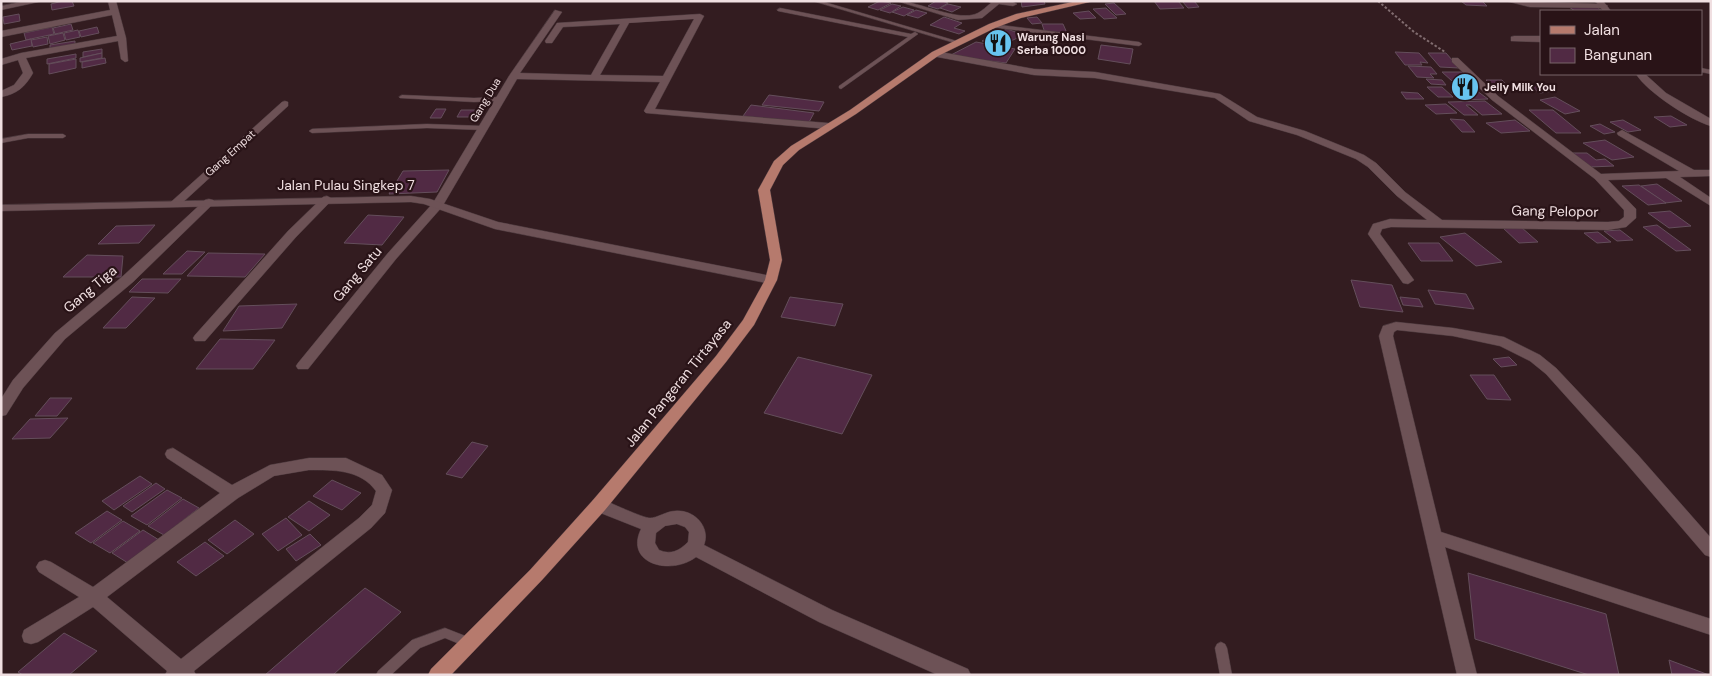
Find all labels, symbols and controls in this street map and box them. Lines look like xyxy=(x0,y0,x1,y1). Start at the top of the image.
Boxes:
legend xyxy=(1540,10,1702,75)
text: Jalan xyxy=(1584,20,1620,40)
restaurant icon: Warung Nasi Serba 10000 xyxy=(983,28,1013,58)
place label: Warung Nasi Serba 10000 xyxy=(1017,30,1086,57)
text: Bangunan xyxy=(1584,45,1652,65)
restaurant icon: Jelly Milk You xyxy=(1450,72,1480,102)
street label: Gang Dua xyxy=(466,75,504,125)
place label: Jelly Milk You xyxy=(1484,80,1556,94)
street label: Gang Empat xyxy=(202,127,258,179)
street label: Jalan Pulau Singkep 7 xyxy=(277,176,415,194)
street label: Gang Pelopor xyxy=(1511,201,1599,221)
street label: Gang Satu xyxy=(329,243,385,305)
street label: Gang Tiga xyxy=(60,261,120,317)
street label: Jalan Pangeran Tirtayasa xyxy=(621,315,735,451)

